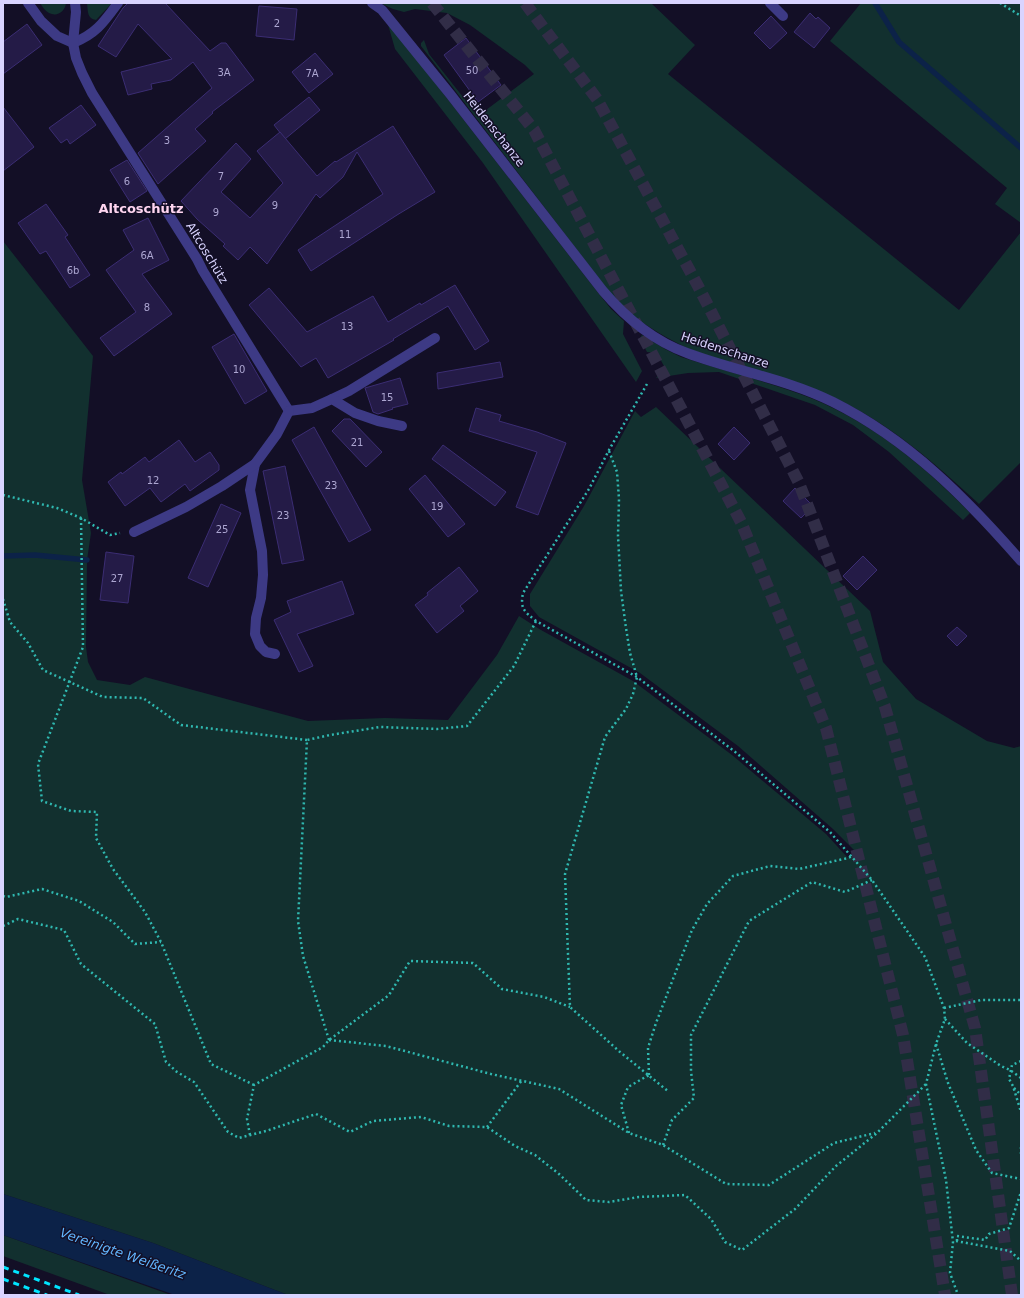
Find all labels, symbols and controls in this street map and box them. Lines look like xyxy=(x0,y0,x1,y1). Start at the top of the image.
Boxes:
house number: 2 xyxy=(274,18,280,29)
house number: 50 xyxy=(466,65,478,76)
house number: 3A xyxy=(217,67,231,78)
house number: 7A xyxy=(305,68,319,79)
street label: Heidenschanze xyxy=(460,89,528,169)
house number: 3 xyxy=(164,135,170,146)
house number: 7 xyxy=(218,171,224,182)
house number: 6 xyxy=(124,176,130,187)
house number: 9 xyxy=(272,200,278,211)
district label: Altcoschütz xyxy=(98,201,184,216)
house number: 9 xyxy=(213,207,219,218)
street label: Altcoschütz xyxy=(183,220,231,286)
house number: 11 xyxy=(339,229,351,240)
house number: 6A xyxy=(140,250,154,261)
house number: 6b xyxy=(67,265,79,276)
house number: 8 xyxy=(144,302,150,313)
house number: 13 xyxy=(341,321,353,332)
street label: Heidenschanze xyxy=(679,329,771,371)
house number: 10 xyxy=(233,364,245,375)
house number: 15 xyxy=(381,392,393,403)
house number: 21 xyxy=(351,437,363,448)
house number: 12 xyxy=(147,475,159,486)
house number: 23 xyxy=(325,480,337,491)
house number: 19 xyxy=(431,501,443,512)
house number: 23 xyxy=(277,510,289,521)
house number: 25 xyxy=(216,524,228,535)
house number: 27 xyxy=(111,573,123,584)
water label: Vereinigte Weißeritz xyxy=(58,1225,189,1282)

